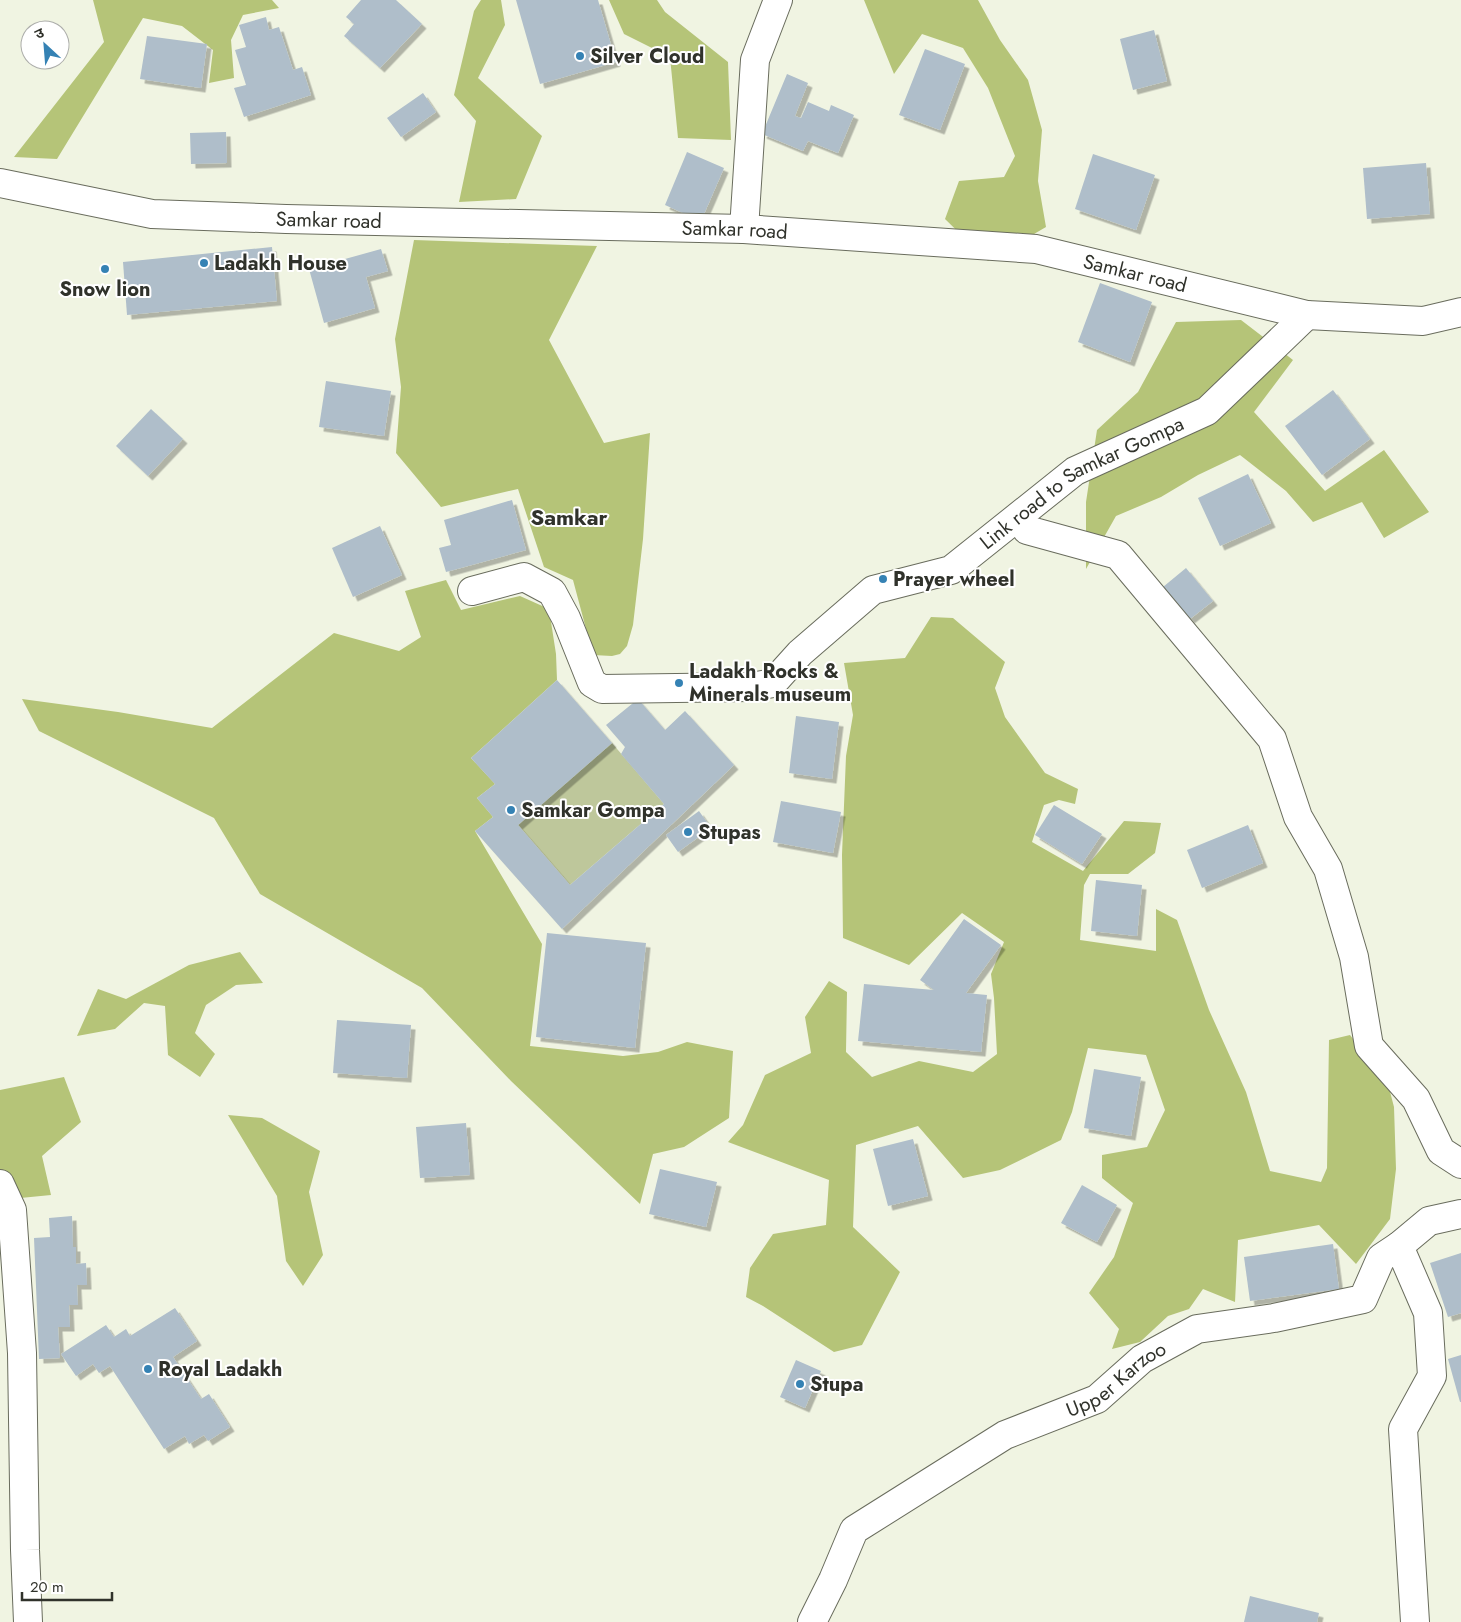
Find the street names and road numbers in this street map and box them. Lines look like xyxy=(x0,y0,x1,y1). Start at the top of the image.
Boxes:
street label: Samkar road xyxy=(275,205,382,236)
street label: Samkar road xyxy=(681,214,789,247)
street label: Samkar road xyxy=(1080,247,1190,300)
street label: Link road to Samkar Gompa xyxy=(974,409,1189,557)
street label: Upper Karzoo xyxy=(1062,1335,1171,1425)

